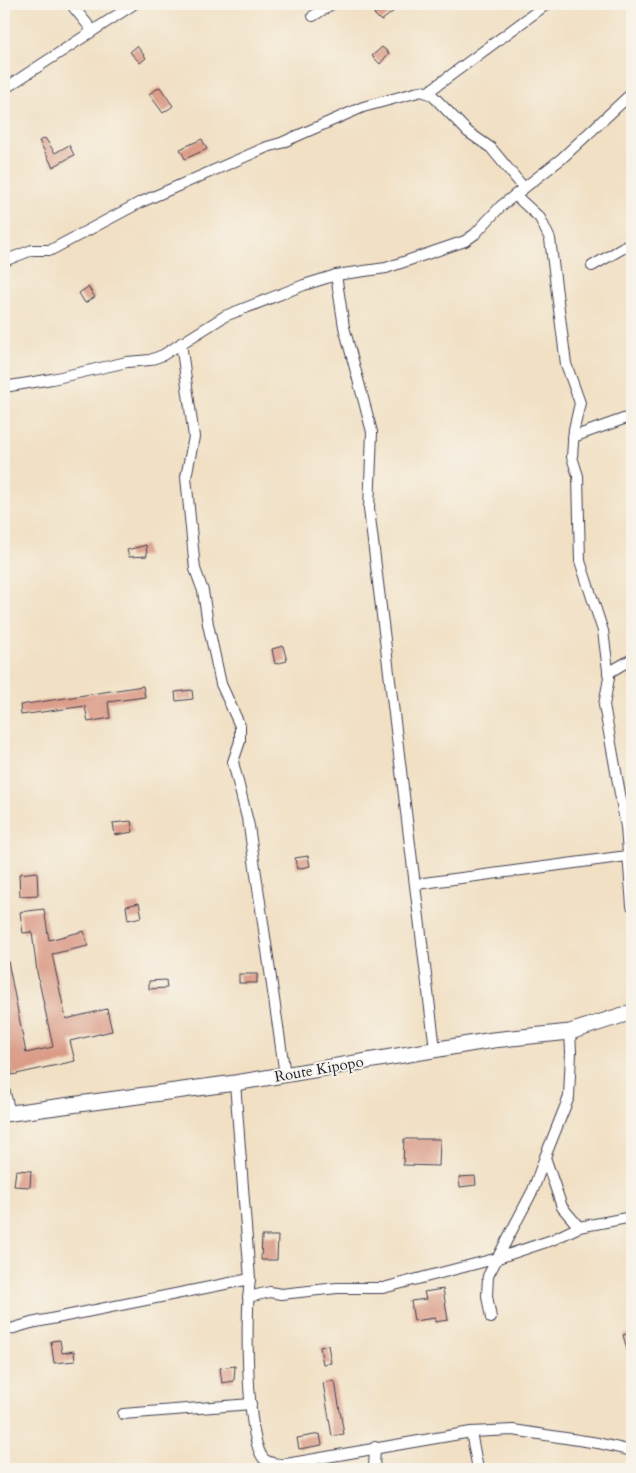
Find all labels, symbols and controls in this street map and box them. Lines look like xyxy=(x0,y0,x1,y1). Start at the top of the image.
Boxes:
street label: Route Kipopo xyxy=(273,1051,365,1087)

